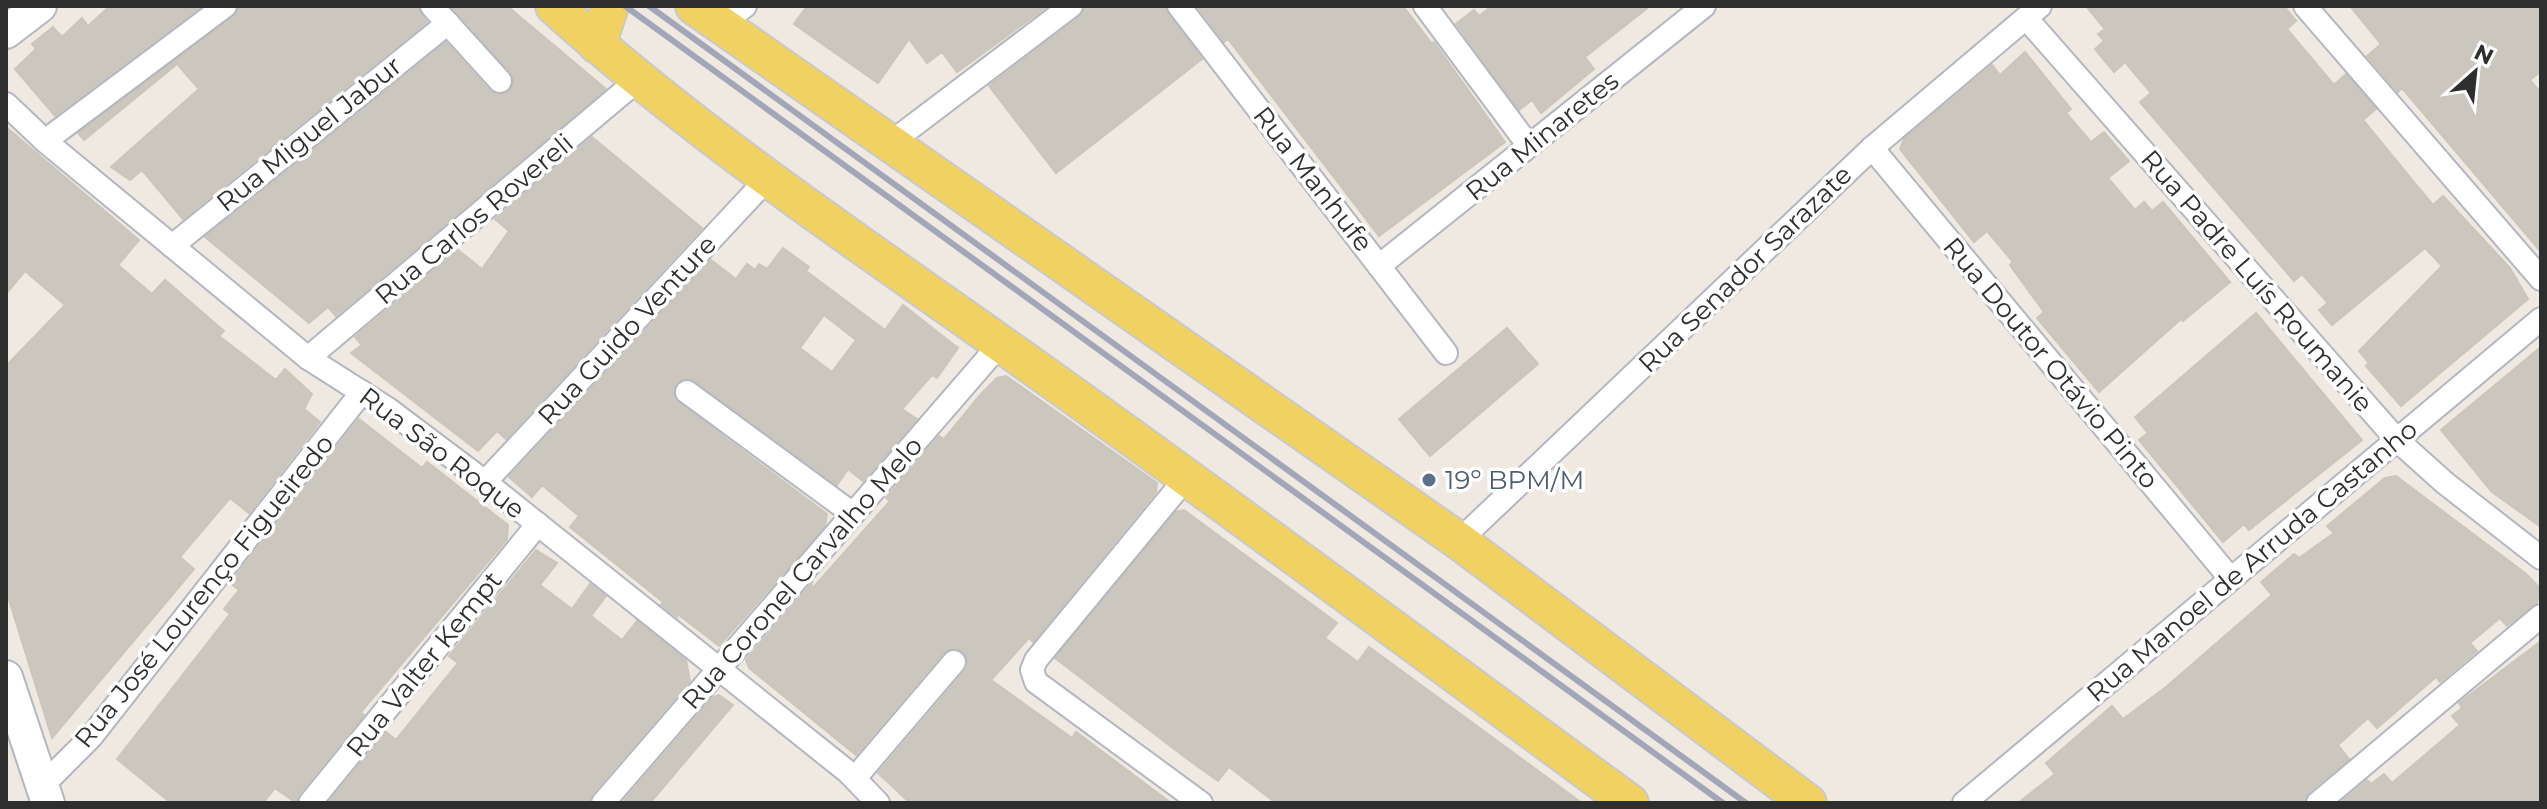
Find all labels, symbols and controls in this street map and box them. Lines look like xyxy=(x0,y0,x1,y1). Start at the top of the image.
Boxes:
north arrow xyxy=(2435,32,2515,112)
text: N xyxy=(2470,39,2498,71)
street label: Rua Miguel Jabur xyxy=(210,50,408,218)
street label: Rua Minaretes xyxy=(1459,65,1625,207)
street label: Rua Manhufe xyxy=(1246,100,1380,258)
street label: Rua Carlos Rovereli xyxy=(368,127,580,311)
street label: Rua Padre Luís Roumanie xyxy=(2134,143,2380,419)
street label: Rua Senador Sarazate xyxy=(1632,159,1858,379)
street label: Rua Guido Venture xyxy=(531,229,723,431)
street label: Rua Doutor Otávio Pinto xyxy=(1936,231,2166,495)
street label: Rua São Roque xyxy=(353,380,531,526)
street label: Rua Manoel de Arruda Castanho xyxy=(2080,413,2424,709)
street label: Rua José Lourenço Figueiredo xyxy=(68,428,340,754)
street label: Rua Coronel Carvalho Melo xyxy=(675,430,929,716)
place label: 19º BPM/M xyxy=(1445,464,1584,496)
marker: 19º BPM/M xyxy=(1420,471,1438,489)
street label: Rua Valter Kempt xyxy=(339,565,509,763)

